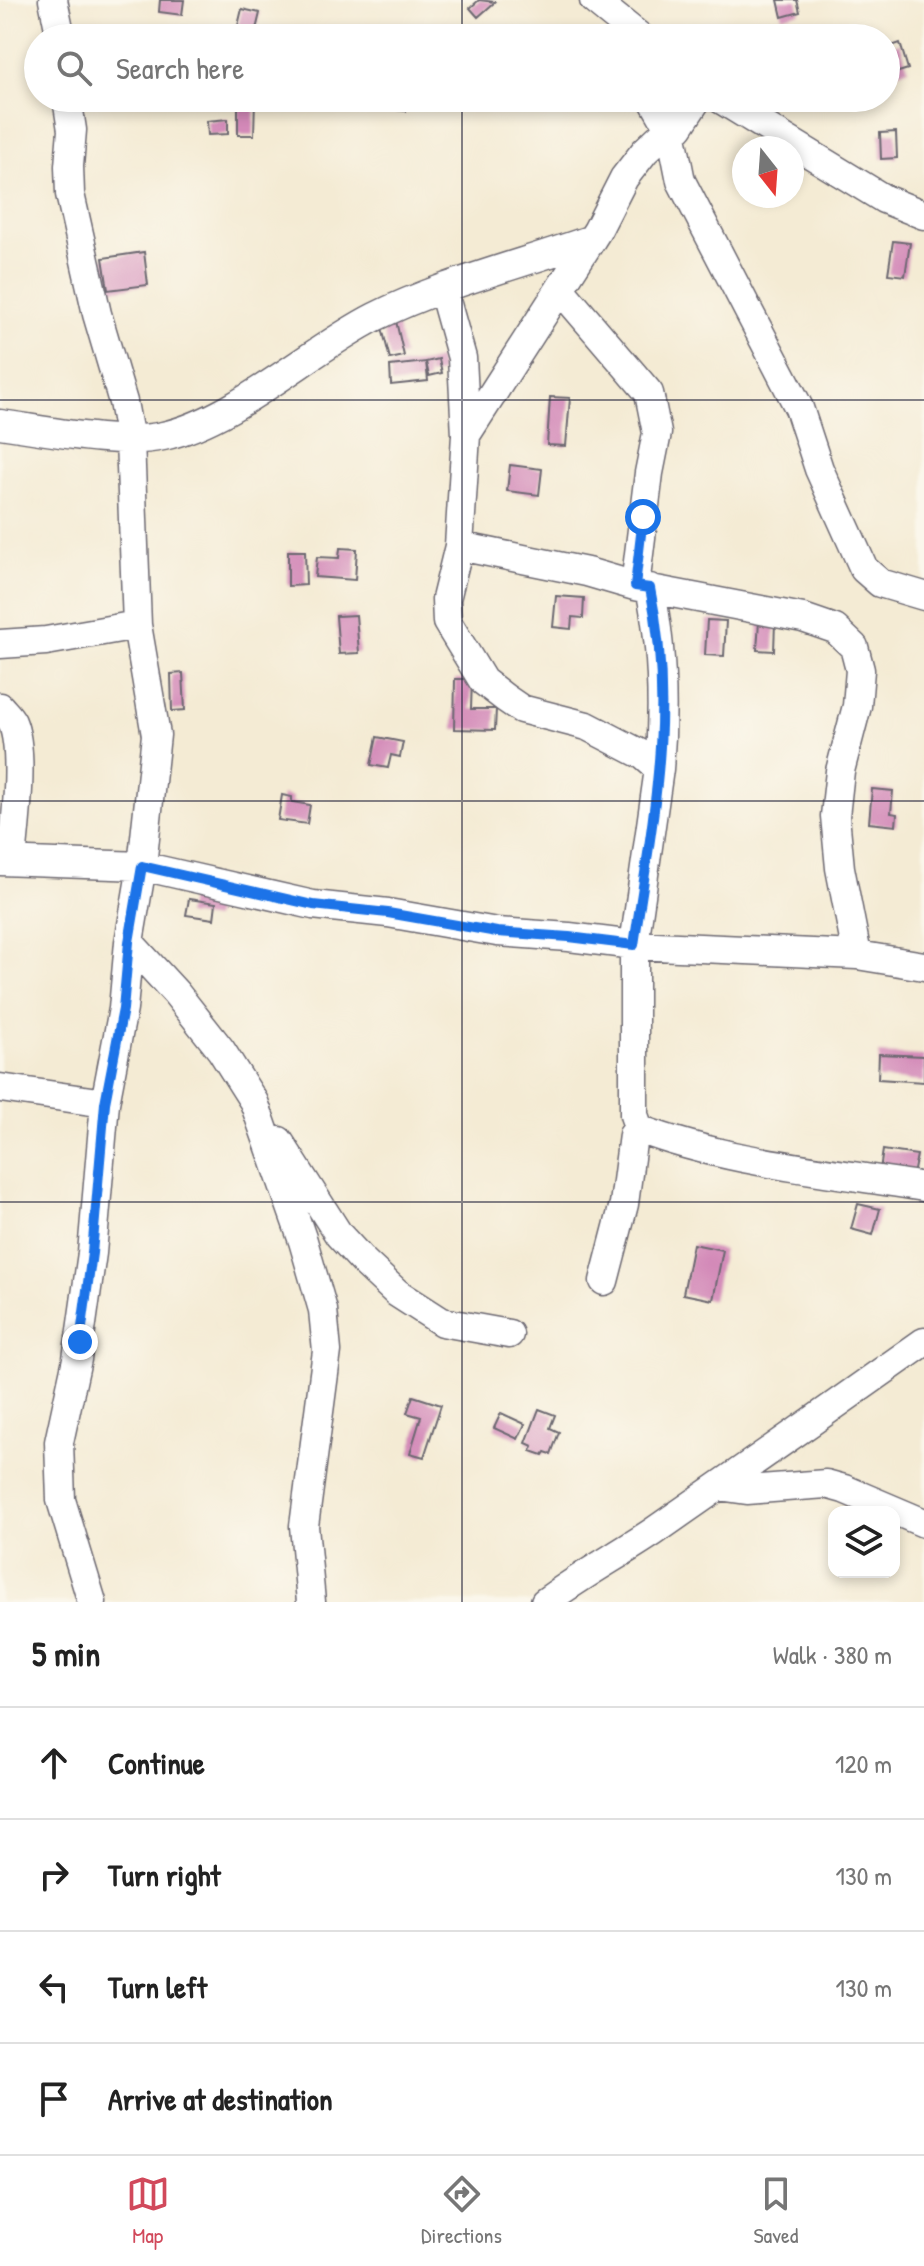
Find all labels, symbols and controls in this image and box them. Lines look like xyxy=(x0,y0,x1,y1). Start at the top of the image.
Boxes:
search box xyxy=(24,24,900,112)
icon: search xyxy=(52,46,96,90)
text: Search here xyxy=(116,48,244,88)
north arrow xyxy=(732,136,804,208)
route start xyxy=(625,499,661,535)
route end xyxy=(62,1324,98,1360)
map controls xyxy=(828,1506,900,1578)
button: layers xyxy=(828,1506,900,1578)
text: 5 min xyxy=(32,1631,100,1677)
text: Walk · 380 m xyxy=(773,1637,892,1672)
icon: ahead xyxy=(32,1741,76,1785)
text: Continue xyxy=(108,1743,205,1783)
text: 120 m xyxy=(835,1746,892,1781)
icon: right xyxy=(32,1853,76,1897)
text: Turn right xyxy=(108,1855,221,1895)
text: 130 m xyxy=(836,1858,892,1893)
icon: left xyxy=(32,1965,76,2009)
text: Turn left xyxy=(108,1967,207,2007)
text: 130 m xyxy=(836,1970,892,2005)
icon: arrive xyxy=(32,2077,76,2121)
text: Arrive at destination xyxy=(108,2079,333,2119)
tab: Map xyxy=(126,2172,170,2250)
tab: Directions xyxy=(421,2172,502,2250)
tab: Saved xyxy=(753,2172,798,2250)

